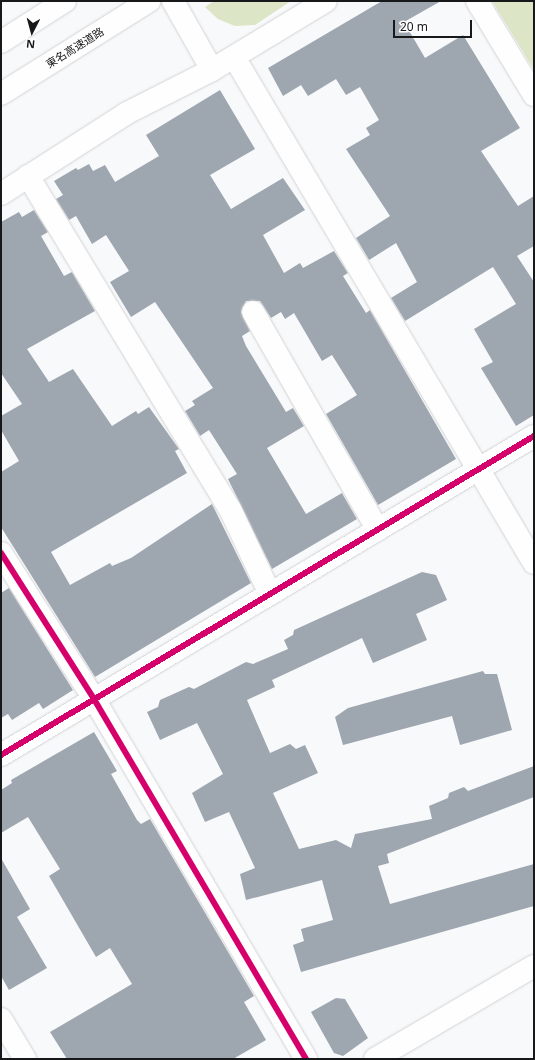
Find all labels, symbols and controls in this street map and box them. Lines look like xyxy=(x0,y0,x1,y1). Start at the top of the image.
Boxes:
north arrow xyxy=(12,12,52,52)
scale bar xyxy=(395,12,474,38)
text: 20 m xyxy=(400,18,428,35)
street label: 東名高速道路 xyxy=(44,25,106,71)
text: N xyxy=(25,37,36,52)

